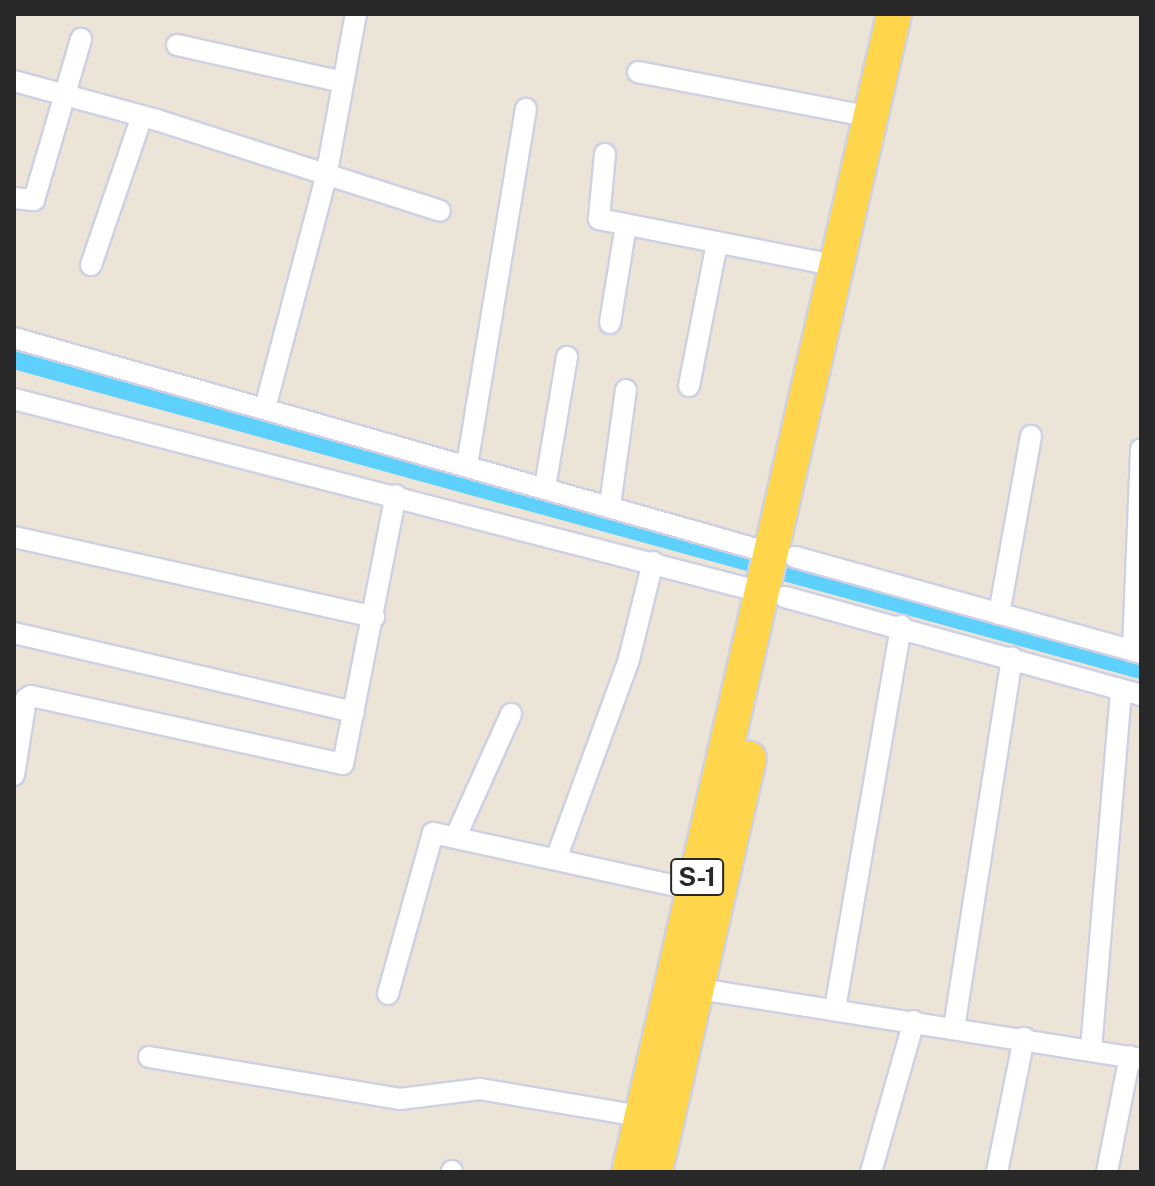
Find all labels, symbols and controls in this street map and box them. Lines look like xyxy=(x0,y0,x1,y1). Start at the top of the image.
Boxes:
road number: S-1 xyxy=(669,855,725,899)

